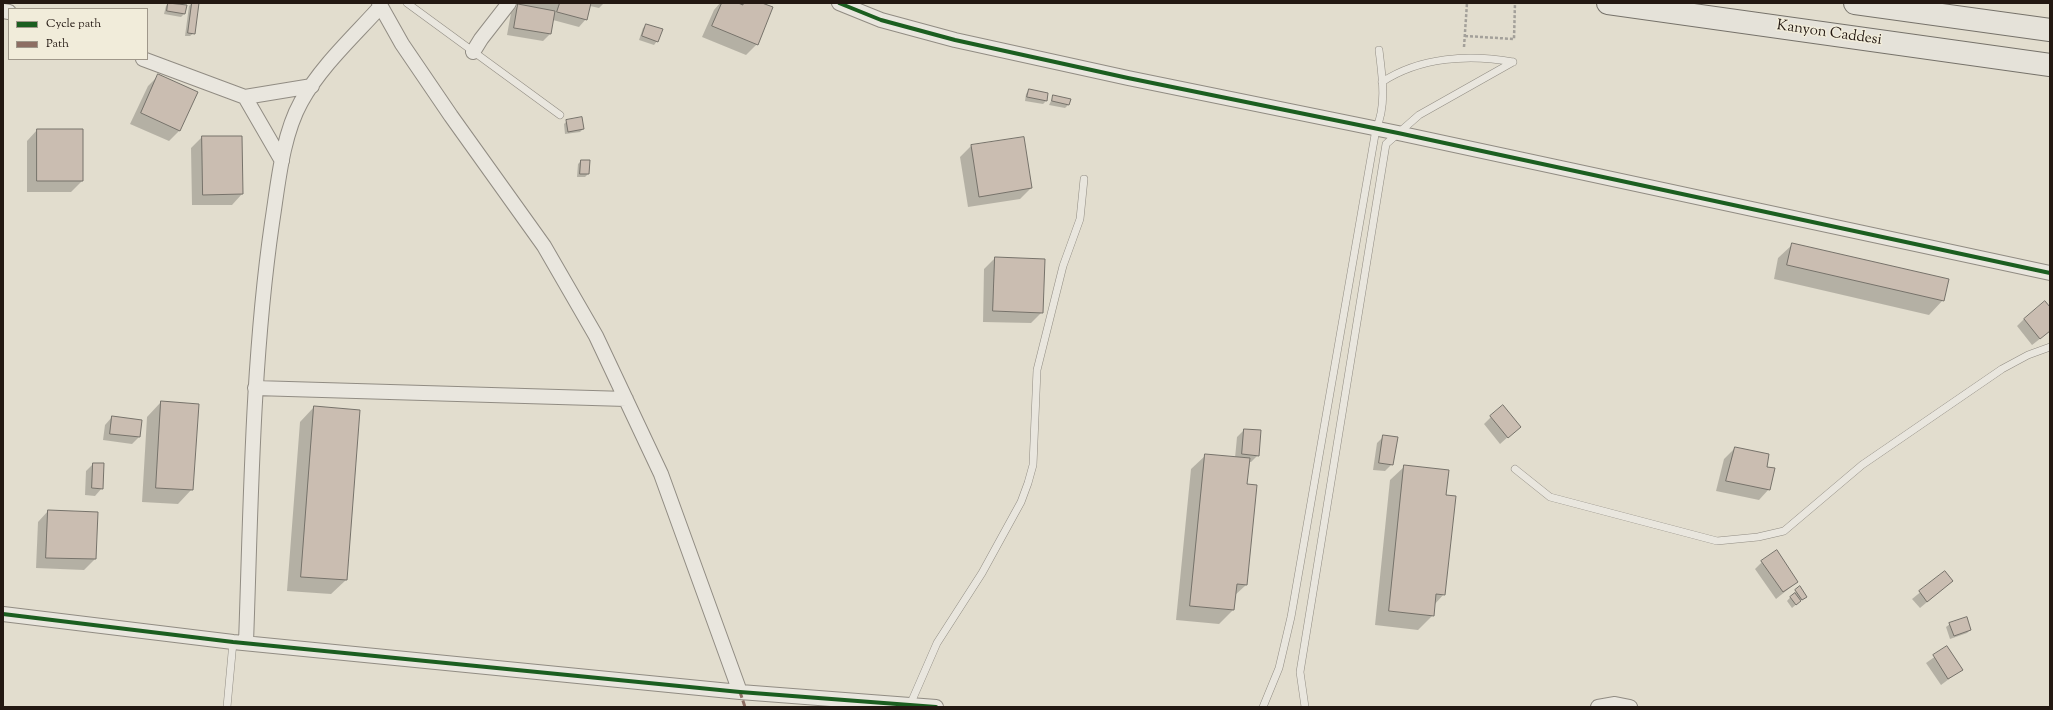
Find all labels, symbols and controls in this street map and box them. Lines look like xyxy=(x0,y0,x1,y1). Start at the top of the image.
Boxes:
legend xyxy=(8,8,148,60)
text: Cycle path xyxy=(46,15,101,33)
street label: Kanyon Caddesi xyxy=(1775,18,1883,50)
text: Path xyxy=(46,35,69,53)

